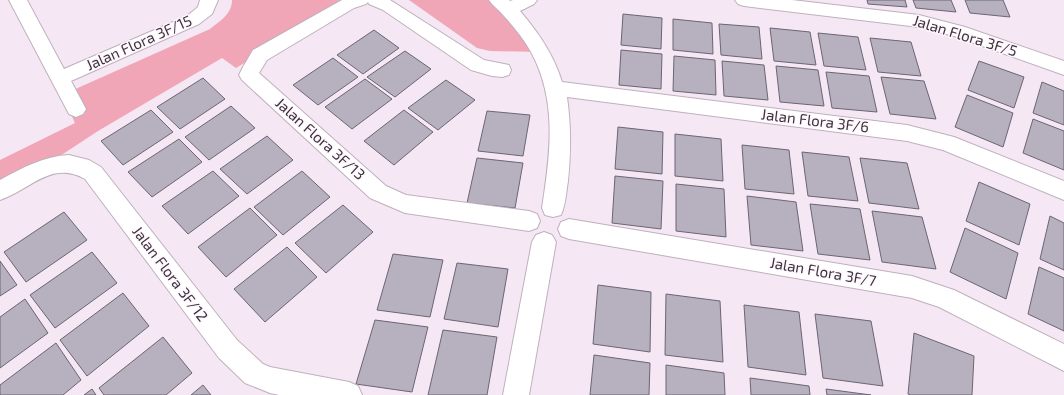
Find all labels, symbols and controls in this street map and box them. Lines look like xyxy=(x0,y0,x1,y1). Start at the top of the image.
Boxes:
street label: Jalan Flora 3F/15 xyxy=(83,11,194,73)
street label: Jalan Flora 3F/5 xyxy=(911,11,1020,59)
street label: Jalan Flora 3F/13 xyxy=(272,93,369,183)
street label: Jalan Flora 3F/6 xyxy=(760,104,870,136)
street label: Jalan Flora 3F/12 xyxy=(129,222,212,324)
street label: Jalan Flora 3F/7 xyxy=(769,253,878,289)

